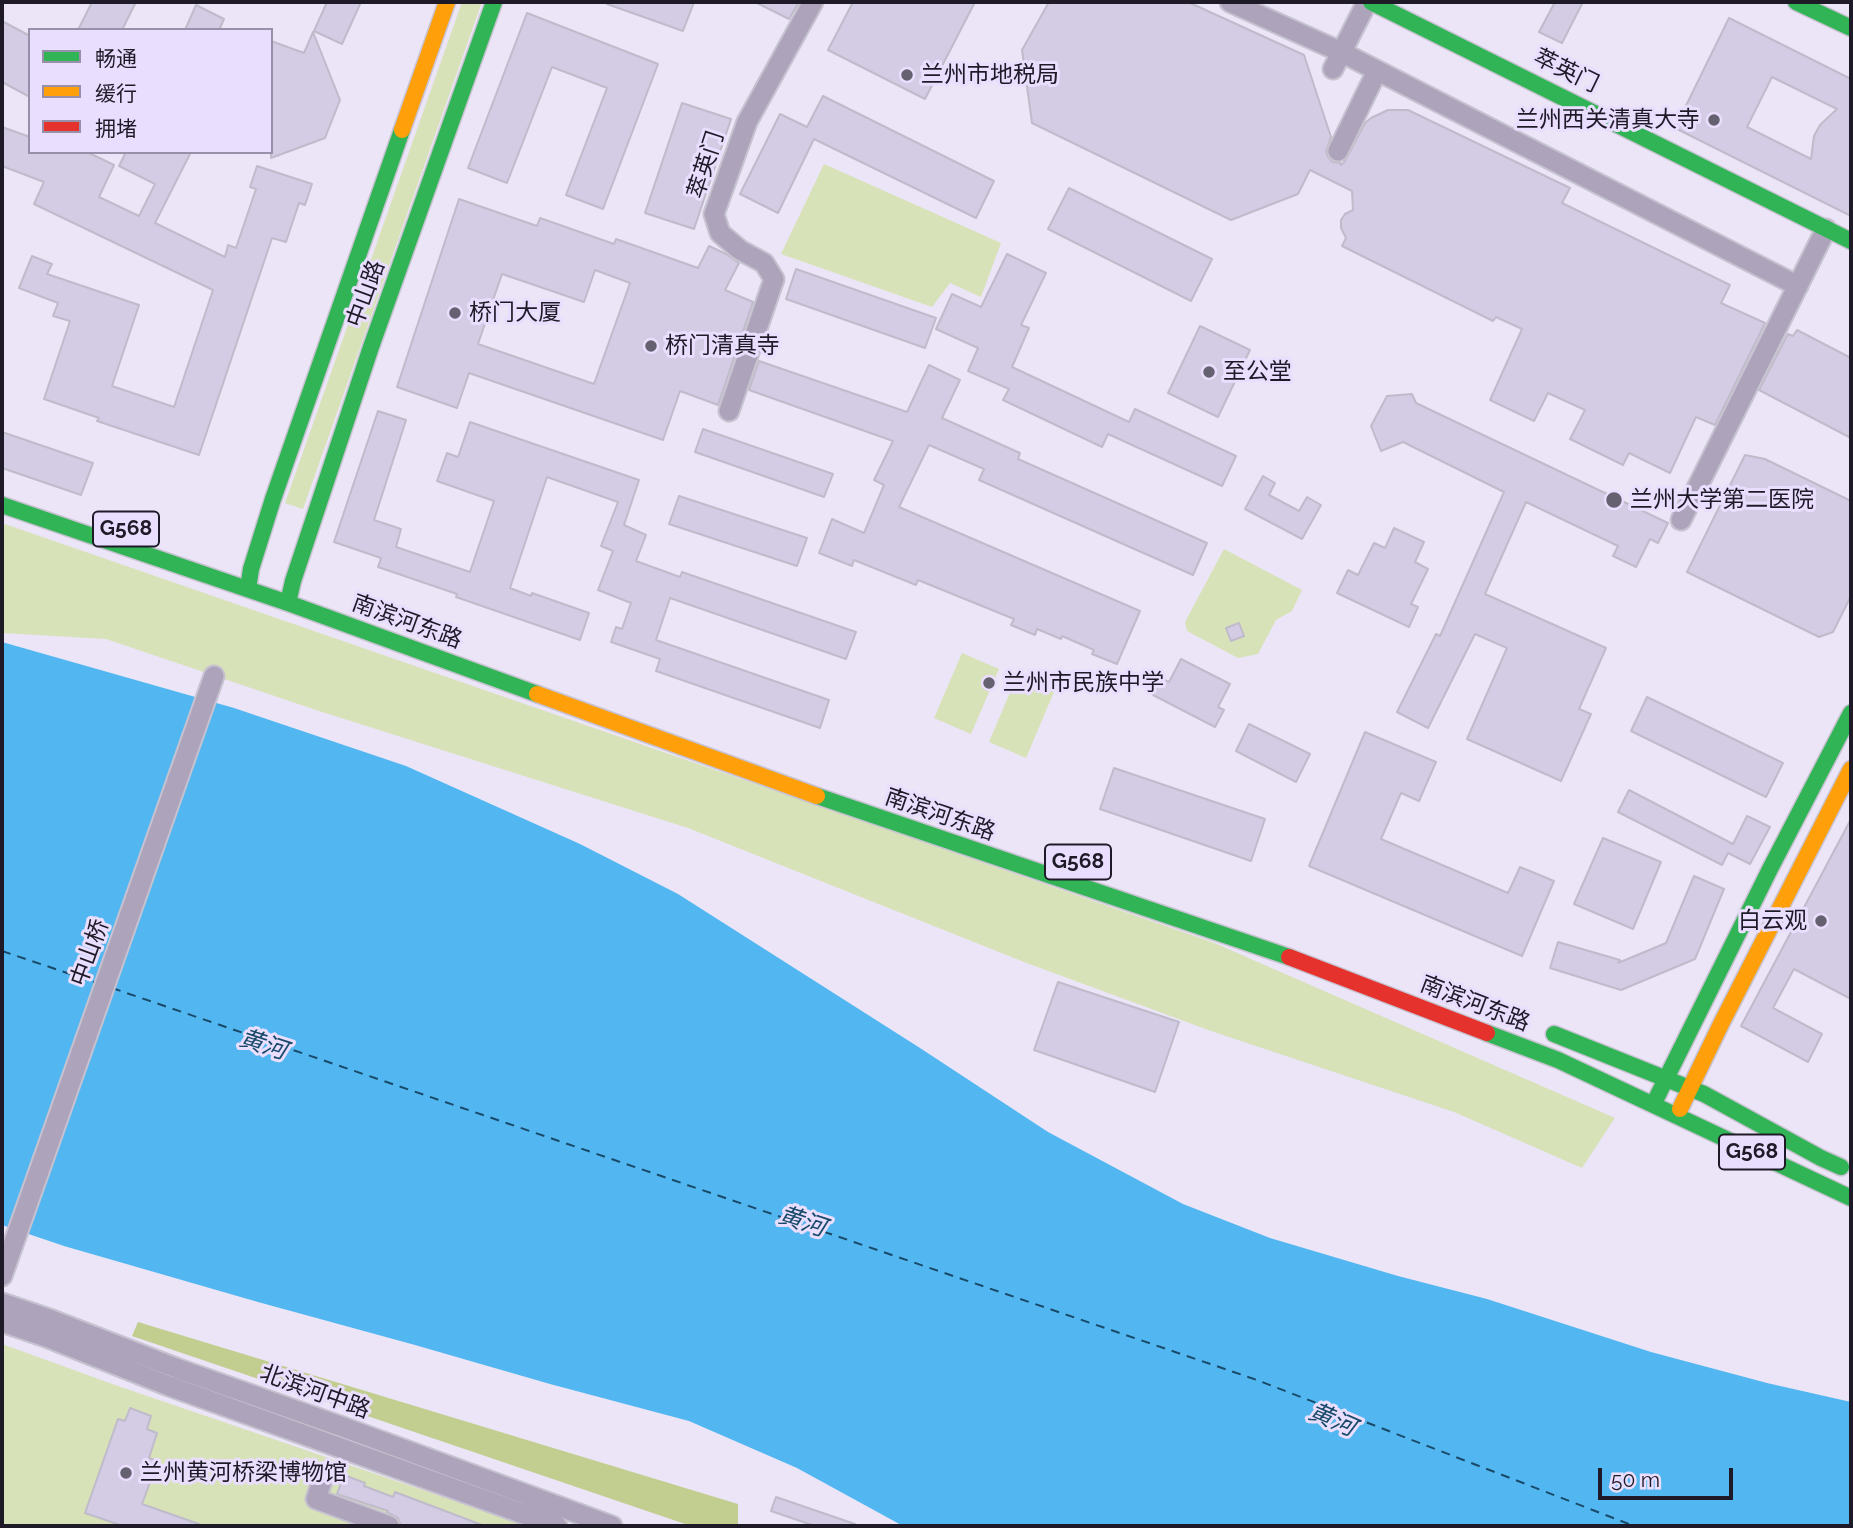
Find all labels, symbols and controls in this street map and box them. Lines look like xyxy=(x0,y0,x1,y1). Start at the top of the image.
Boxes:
legend xyxy=(28,28,273,154)
street label: 萃英门 xyxy=(1529,43,1603,99)
text: 畅通 xyxy=(95,46,137,71)
place label: 兰州市地税局 xyxy=(921,61,1059,89)
marker: 兰州市地税局 xyxy=(899,67,915,83)
text: 缓行 xyxy=(95,81,137,106)
place label: 兰州西关清真大寺 xyxy=(1516,106,1700,134)
marker: 兰州西关清真大寺 xyxy=(1706,112,1722,128)
text: 拥堵 xyxy=(95,116,137,141)
street label: 萃英门 xyxy=(682,128,730,202)
street label: 中山路 xyxy=(341,257,391,331)
place label: 桥门大厦 xyxy=(469,299,561,327)
marker: 桥门大厦 xyxy=(447,305,463,321)
place label: 桥门清真寺 xyxy=(665,332,780,360)
marker: 桥门清真寺 xyxy=(643,338,659,354)
place label: 至公堂 xyxy=(1223,358,1292,386)
marker: 至公堂 xyxy=(1201,364,1217,380)
place label: 兰州大学第二医院 xyxy=(1630,486,1814,514)
marker: 兰州大学第二医院 xyxy=(1604,490,1624,510)
road number: G568 xyxy=(93,512,159,546)
street label: 南滨河东路 xyxy=(348,589,466,655)
place label: 兰州市民族中学 xyxy=(1003,669,1164,697)
marker: 兰州市民族中学 xyxy=(981,675,997,691)
street label: 南滨河东路 xyxy=(881,783,999,847)
road number: G568 xyxy=(1045,844,1111,880)
place label: 白云观 xyxy=(1738,907,1807,935)
marker: 白云观 xyxy=(1813,913,1829,929)
street label: 中山桥 xyxy=(65,916,115,990)
street label: 南滨河东路 xyxy=(1416,971,1534,1037)
water label: 黄河 xyxy=(236,1024,290,1066)
road number: G568 xyxy=(1719,1134,1785,1170)
water label: 黄河 xyxy=(775,1201,829,1243)
street label: 北滨河中路 xyxy=(256,1359,374,1425)
water label: 黄河 xyxy=(1304,1397,1360,1443)
scale bar xyxy=(1601,1454,1736,1498)
place label: 兰州黄河桥梁博物馆 xyxy=(140,1459,347,1487)
marker: 兰州黄河桥梁博物馆 xyxy=(118,1465,134,1481)
text: 50 m xyxy=(1611,1467,1660,1492)

